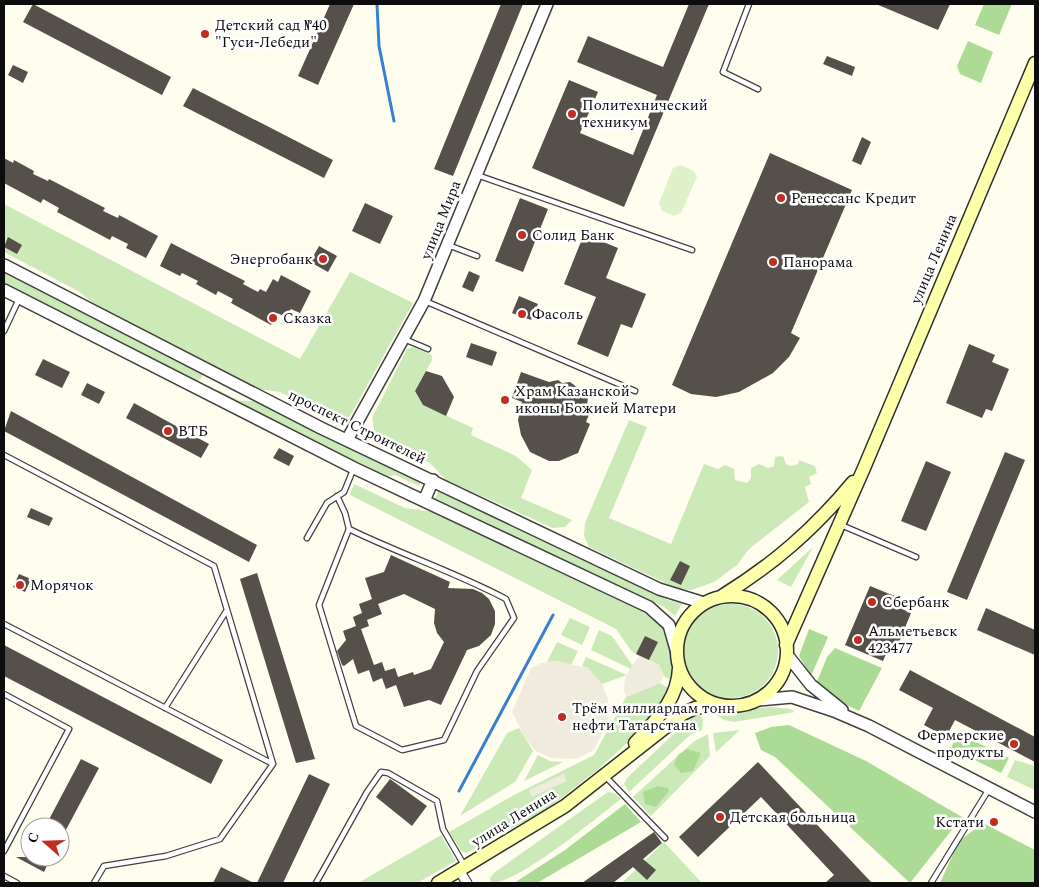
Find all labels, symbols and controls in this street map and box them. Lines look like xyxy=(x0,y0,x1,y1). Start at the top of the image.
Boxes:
place label: Детский сад №40 "Гуси-Лебеди" xyxy=(215,14,327,54)
marker: Детский сад №40 "Гуси-Лебеди" xyxy=(199,28,211,40)
place label: Политехнический техникум xyxy=(582,94,708,134)
marker: Политехнический техникум xyxy=(566,108,578,120)
street label: улица Мира xyxy=(414,176,468,264)
place label: Ренессанс Кредит xyxy=(791,187,916,210)
marker: Ренессанс Кредит xyxy=(775,192,787,204)
street label: улица Ленина xyxy=(904,210,964,309)
place label: Солид Банк xyxy=(532,224,615,247)
marker: Солид Банк xyxy=(516,229,528,241)
place label: Энергобанк xyxy=(230,248,313,271)
place label: Панорама xyxy=(783,251,854,274)
marker: Энергобанк xyxy=(317,253,329,265)
marker: Панорама xyxy=(767,256,779,268)
place label: Фасоль xyxy=(532,303,583,326)
place label: Сказка xyxy=(283,307,332,330)
marker: Фасоль xyxy=(516,308,528,320)
marker: Сказка xyxy=(267,312,279,324)
place label: Храм Казанской иконы Божией Матери xyxy=(515,380,677,420)
street label: проспект Строителей xyxy=(284,384,430,470)
marker: Храм Казанской иконы Божией Матери xyxy=(499,394,511,406)
place label: ВТБ xyxy=(178,420,208,443)
marker: ВТБ xyxy=(162,425,174,437)
place label: Морячок xyxy=(30,574,94,597)
marker: Морячок xyxy=(14,579,26,591)
place label: Сбербанк xyxy=(882,591,950,614)
marker: Сбербанк xyxy=(866,596,878,608)
place label: Альметьевск 423477 xyxy=(868,620,958,660)
marker: Альметьевск 423477 xyxy=(852,634,864,646)
place label: Трём миллиардам тонн нефти Татарстана xyxy=(572,697,735,737)
marker: Трём миллиардам тонн нефти Татарстана xyxy=(556,711,568,723)
place label: Фермерские продукты xyxy=(917,724,1004,764)
marker: Фермерские продукты xyxy=(1008,738,1020,750)
street label: улица Ленина xyxy=(466,782,562,854)
place label: Детская больница xyxy=(730,806,856,829)
marker: Детская больница xyxy=(714,811,726,823)
place label: Кстати xyxy=(935,811,984,834)
marker: Кстати xyxy=(988,816,1000,828)
north arrow xyxy=(20,817,70,867)
text: С xyxy=(22,829,45,846)

